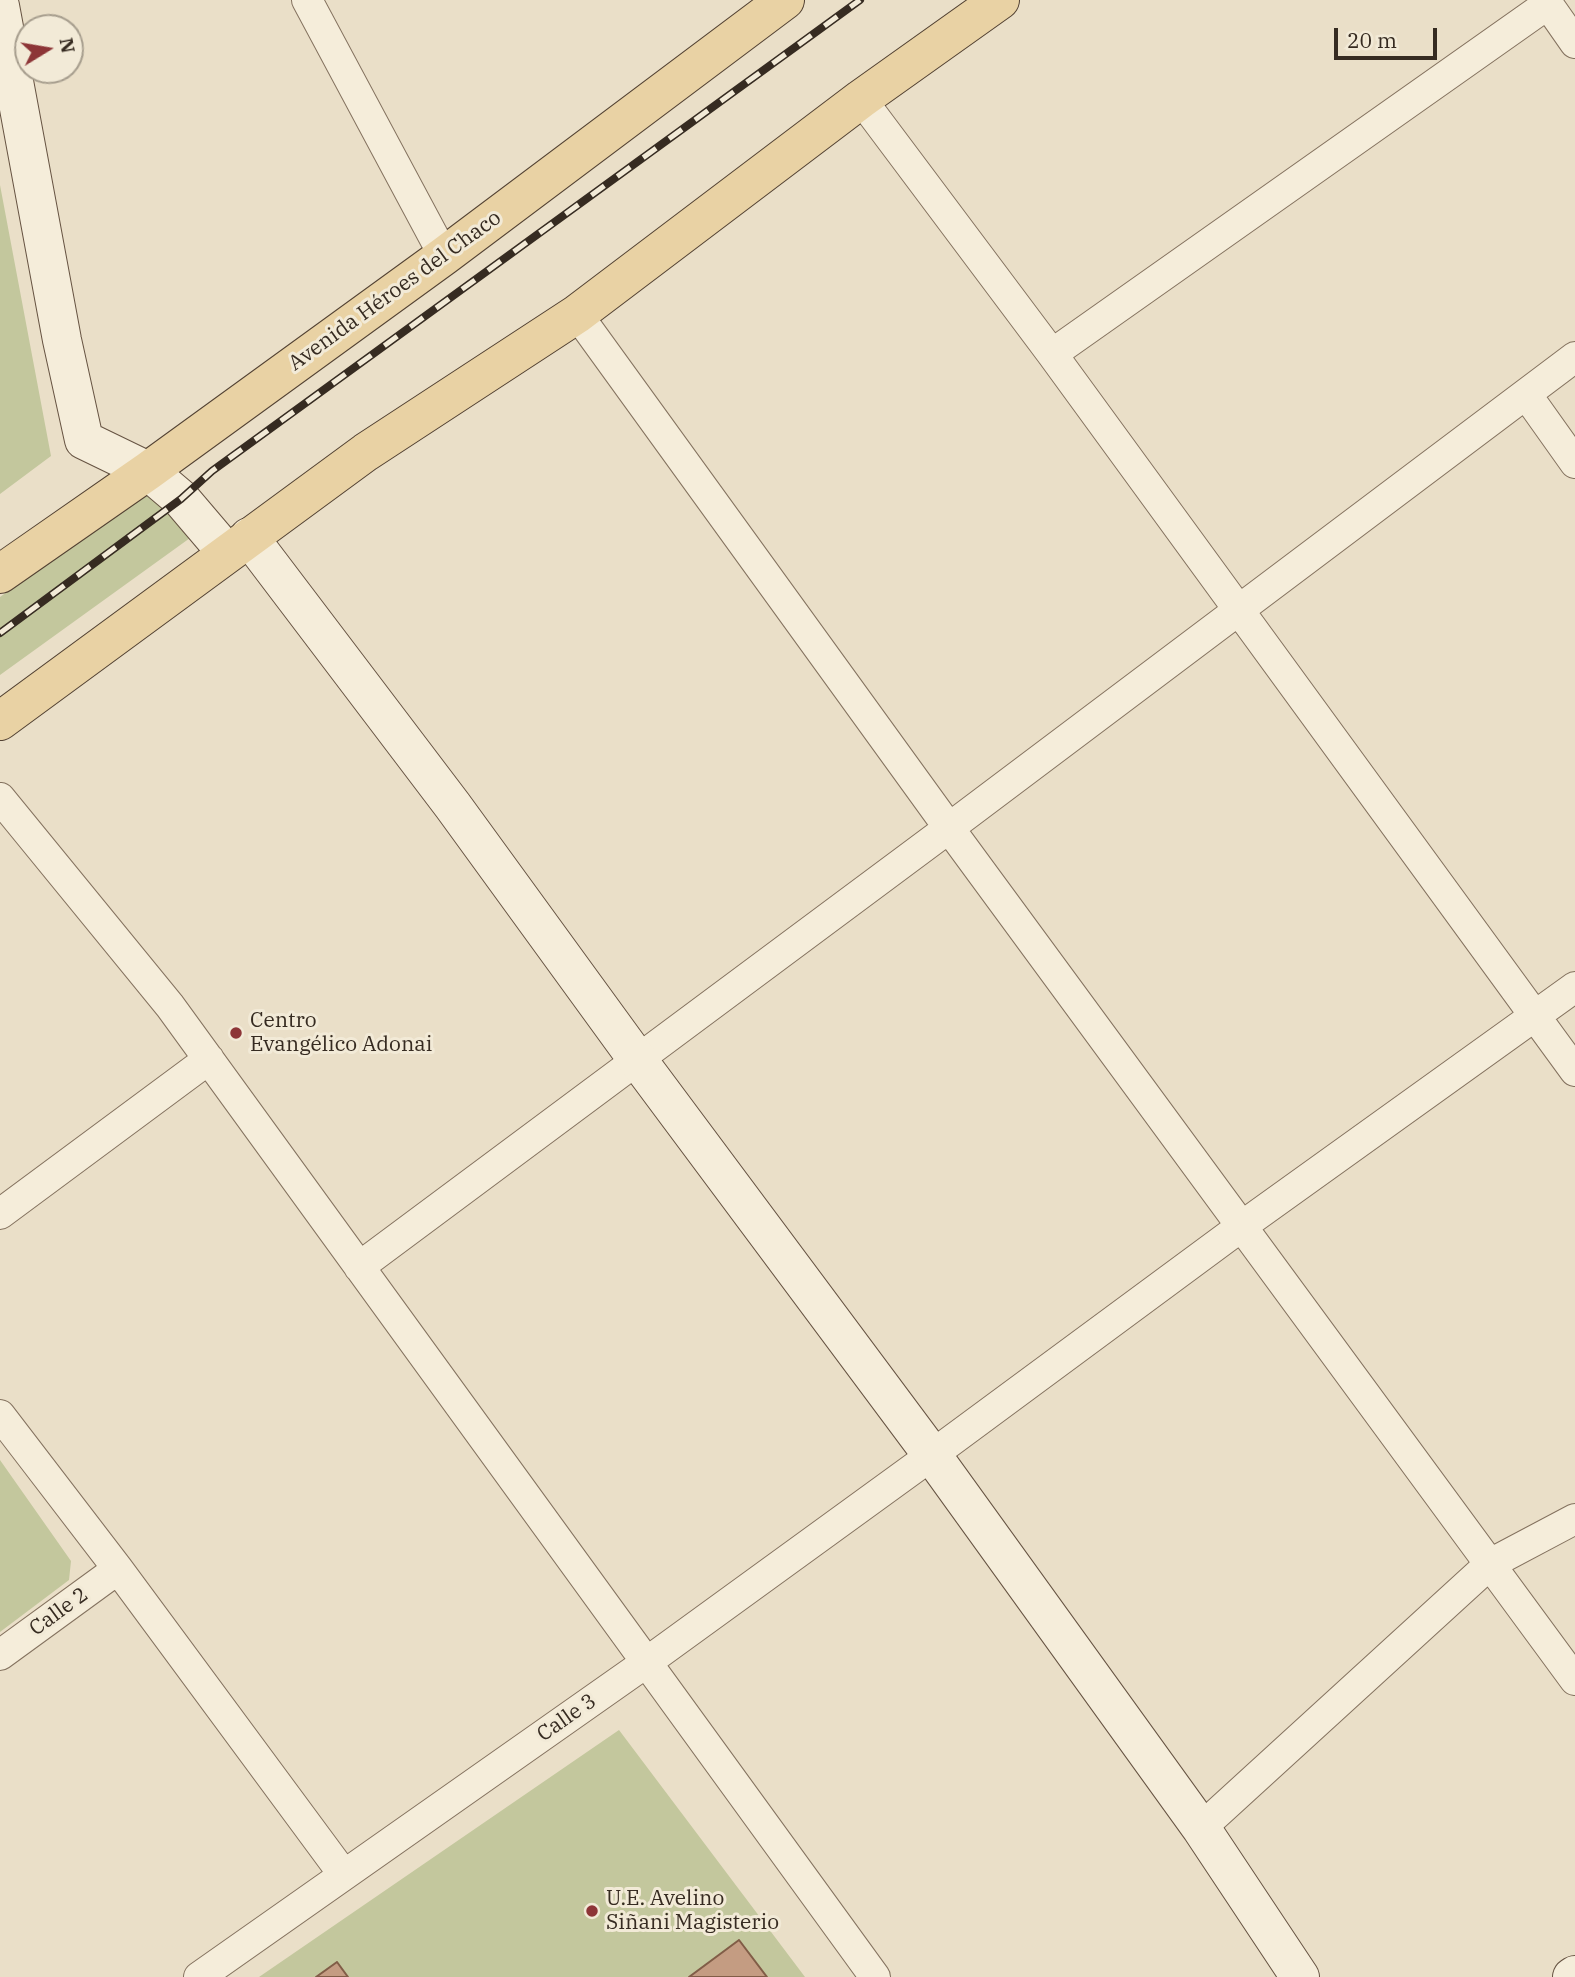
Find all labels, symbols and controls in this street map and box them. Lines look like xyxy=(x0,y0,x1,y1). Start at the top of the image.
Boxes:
north arrow xyxy=(14,14,84,84)
scale bar xyxy=(1337,14,1440,58)
text: 20 m xyxy=(1347,26,1397,54)
text: N xyxy=(54,36,81,55)
street label: Avenida Héroes del Chaco xyxy=(284,205,506,377)
place label: Centro Evangélico Adonai xyxy=(250,1008,432,1058)
marker: Centro Evangélico Adonai xyxy=(228,1025,244,1041)
street label: Calle 2 xyxy=(25,1582,93,1642)
street label: Calle 3 xyxy=(533,1689,601,1747)
place label: U.E. Avelino Siñani Magisterio xyxy=(606,1886,779,1936)
marker: U.E. Avelino Siñani Magisterio xyxy=(584,1903,600,1919)

